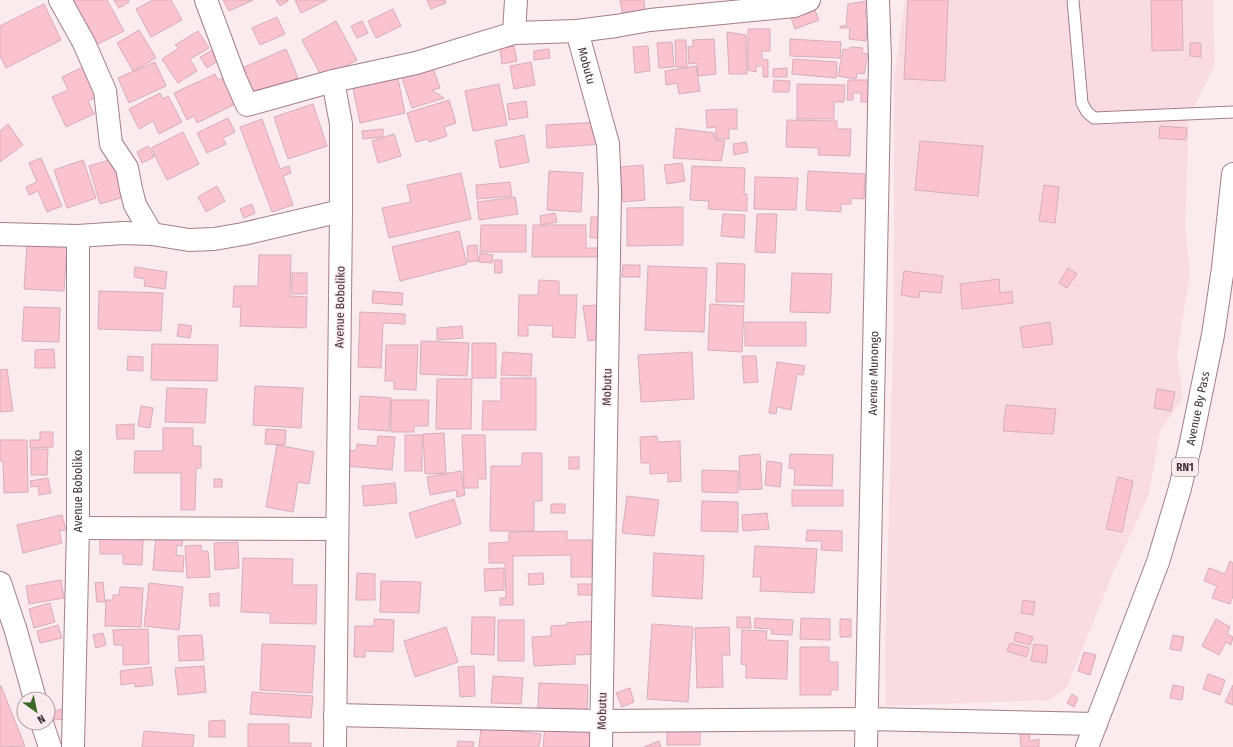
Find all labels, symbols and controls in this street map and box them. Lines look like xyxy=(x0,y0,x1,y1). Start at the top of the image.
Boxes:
street label: Mobutu xyxy=(575,46,598,86)
street label: Avenue Boboliko xyxy=(332,266,348,348)
street label: Avenue Munongo xyxy=(866,331,881,415)
street label: Mobutu xyxy=(600,368,614,406)
street label: Avenue By Pass xyxy=(1184,370,1212,447)
street label: Avenue Boboliko xyxy=(71,450,85,532)
road number: RN1 xyxy=(1172,458,1198,476)
north arrow xyxy=(16,691,56,731)
street label: Mobutu xyxy=(595,692,609,730)
text: N xyxy=(35,712,47,726)

